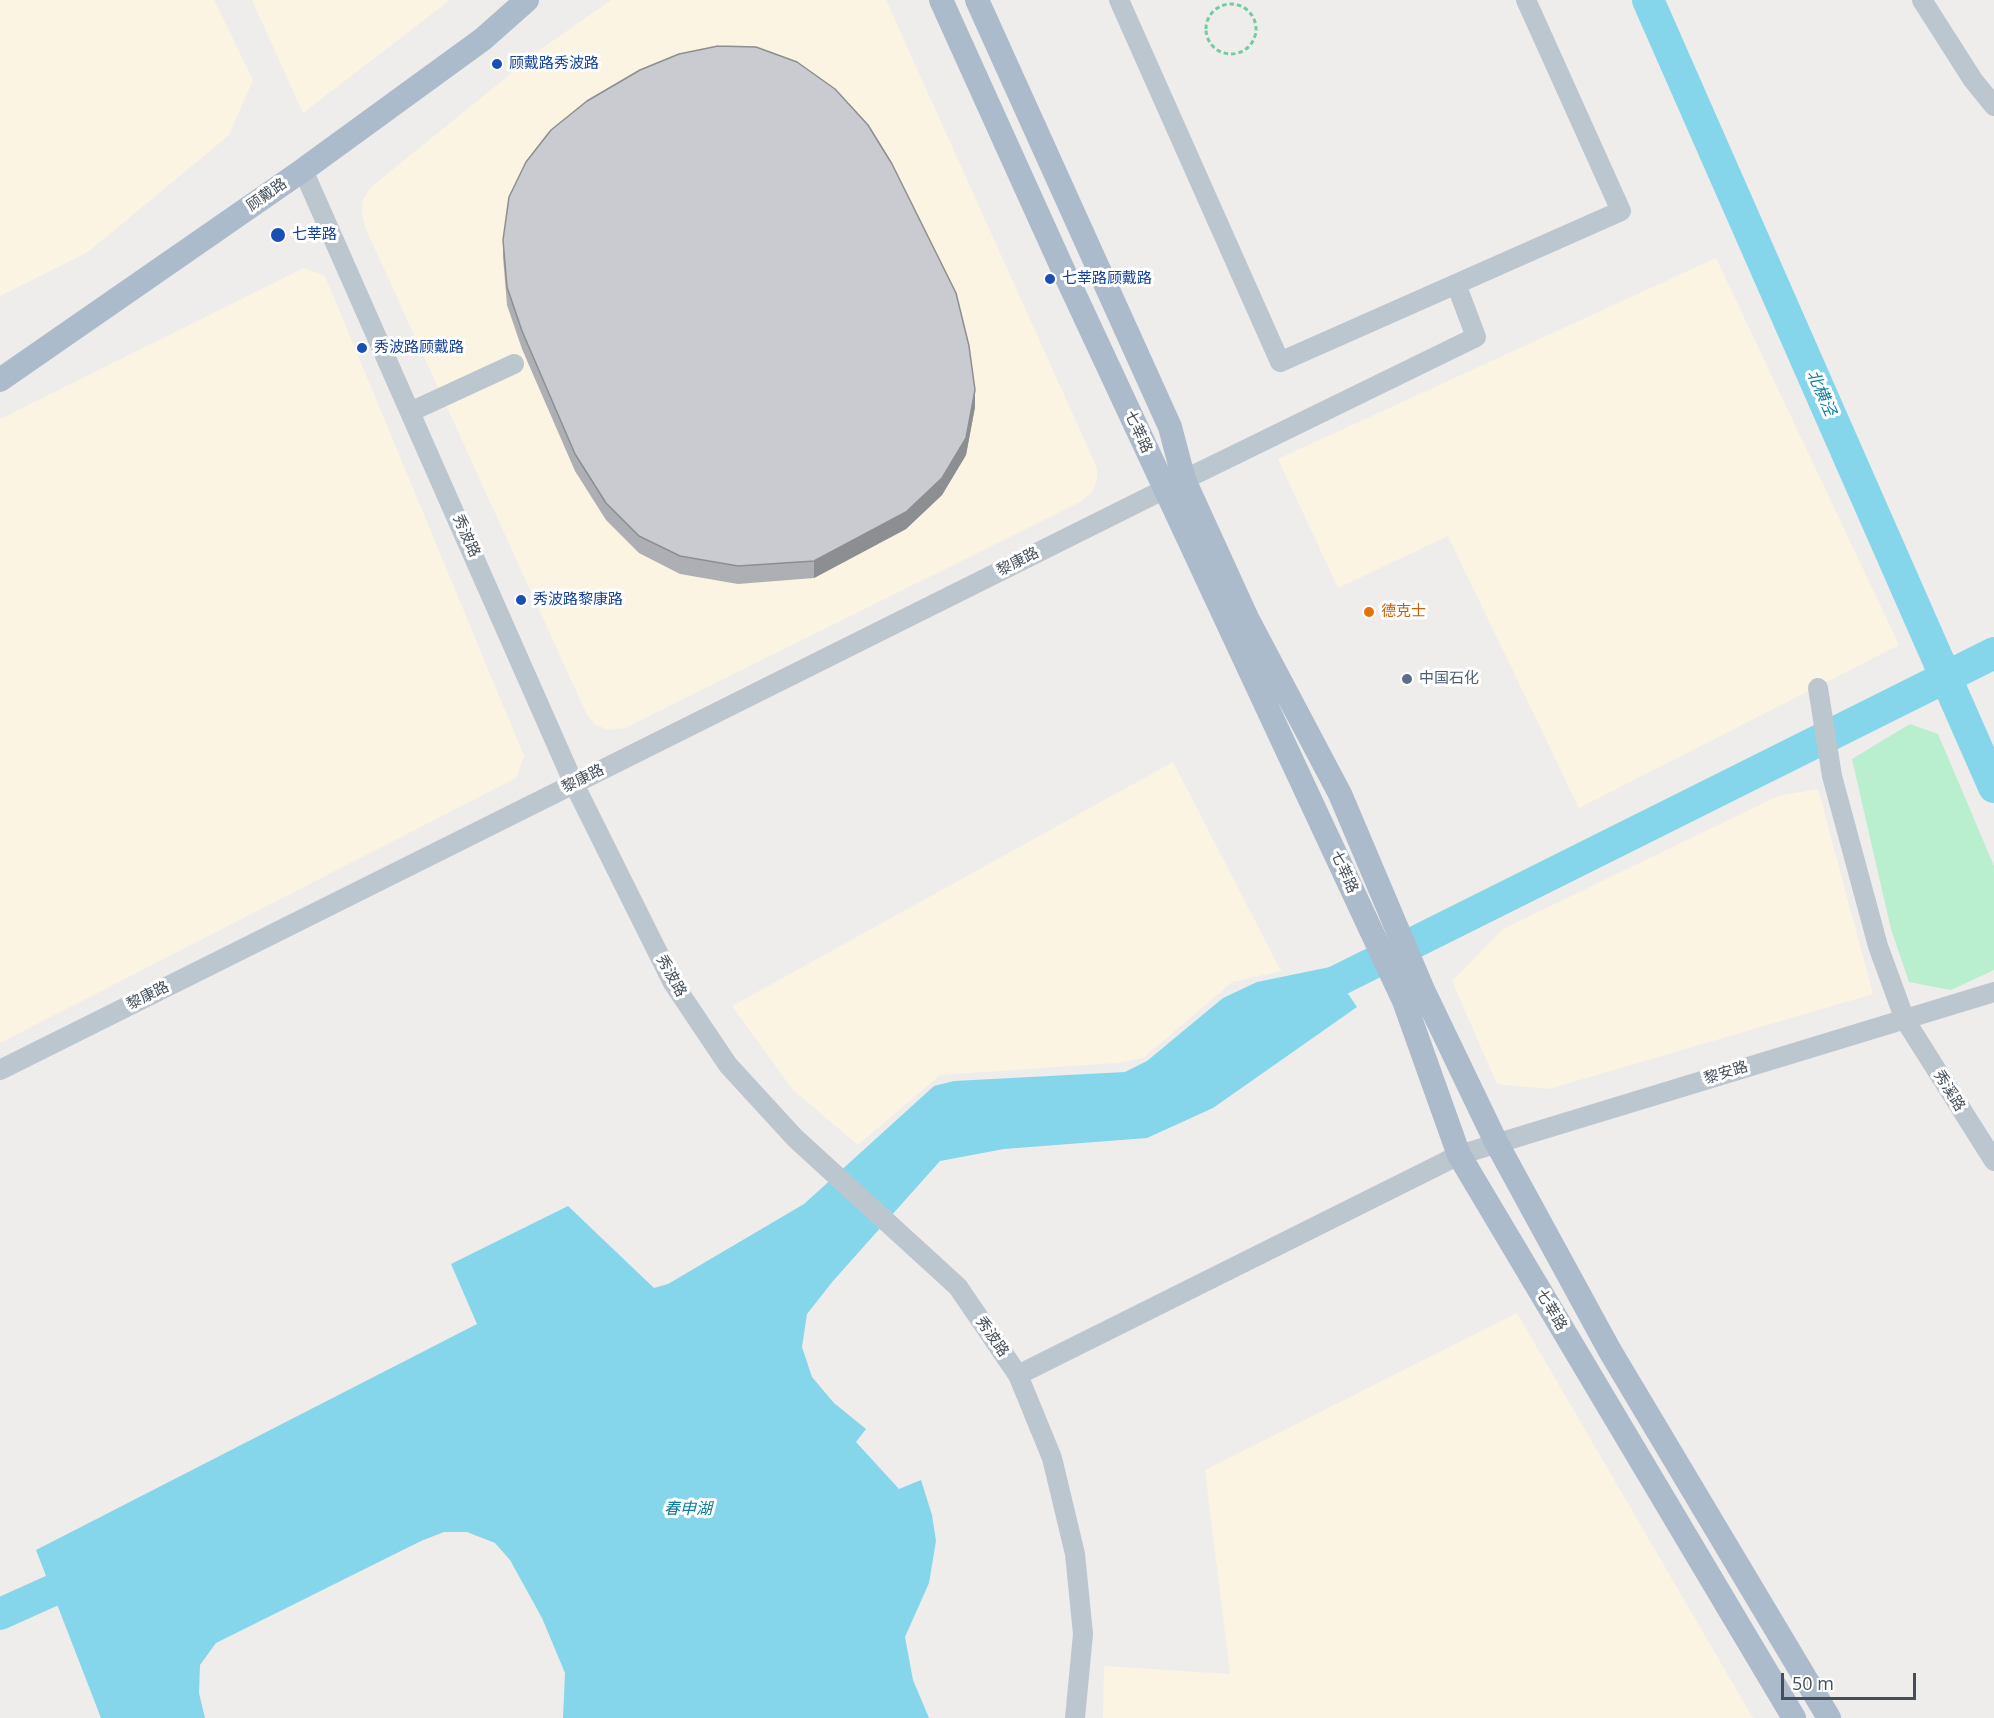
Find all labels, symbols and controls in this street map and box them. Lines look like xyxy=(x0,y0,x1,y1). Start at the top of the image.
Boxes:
place label: 顾戴路秀波路 xyxy=(509,55,599,73)
marker: 顾戴路秀波路 xyxy=(490,57,504,71)
street label: 顾戴路 xyxy=(243,175,291,215)
marker: 七莘路 xyxy=(269,226,287,244)
place label: 七莘路 xyxy=(292,226,337,244)
place label: 七莘路顾戴路 xyxy=(1062,270,1152,288)
marker: 七莘路顾戴路 xyxy=(1043,272,1057,286)
place label: 秀波路顾戴路 xyxy=(374,339,464,357)
marker: 秀波路顾戴路 xyxy=(355,341,369,355)
water label: 北横泾 xyxy=(1802,367,1840,419)
street label: 七莘路 xyxy=(1120,408,1156,456)
street label: 秀波路 xyxy=(449,512,483,560)
street label: 黎康路 xyxy=(994,544,1042,580)
place label: 秀波路黎康路 xyxy=(533,591,623,609)
marker: 秀波路黎康路 xyxy=(514,593,528,607)
place label: 德克士 xyxy=(1381,603,1426,621)
marker: 德克士 xyxy=(1362,605,1376,619)
place label: 中国石化 xyxy=(1419,670,1479,688)
marker: 中国石化 xyxy=(1400,672,1414,686)
street label: 黎康路 xyxy=(559,761,607,797)
street label: 七莘路 xyxy=(1327,848,1361,896)
street label: 秀波路 xyxy=(652,952,690,1000)
street label: 黎康路 xyxy=(124,978,172,1014)
street label: 黎安路 xyxy=(1702,1058,1750,1088)
street label: 秀溪路 xyxy=(1929,1067,1969,1115)
street label: 七莘路 xyxy=(1532,1286,1570,1334)
street label: 秀波路 xyxy=(972,1313,1012,1361)
water label: 春申湖 xyxy=(664,1499,712,1519)
scale bar xyxy=(1784,1661,1919,1699)
text: 50 m xyxy=(1792,1671,1834,1695)

